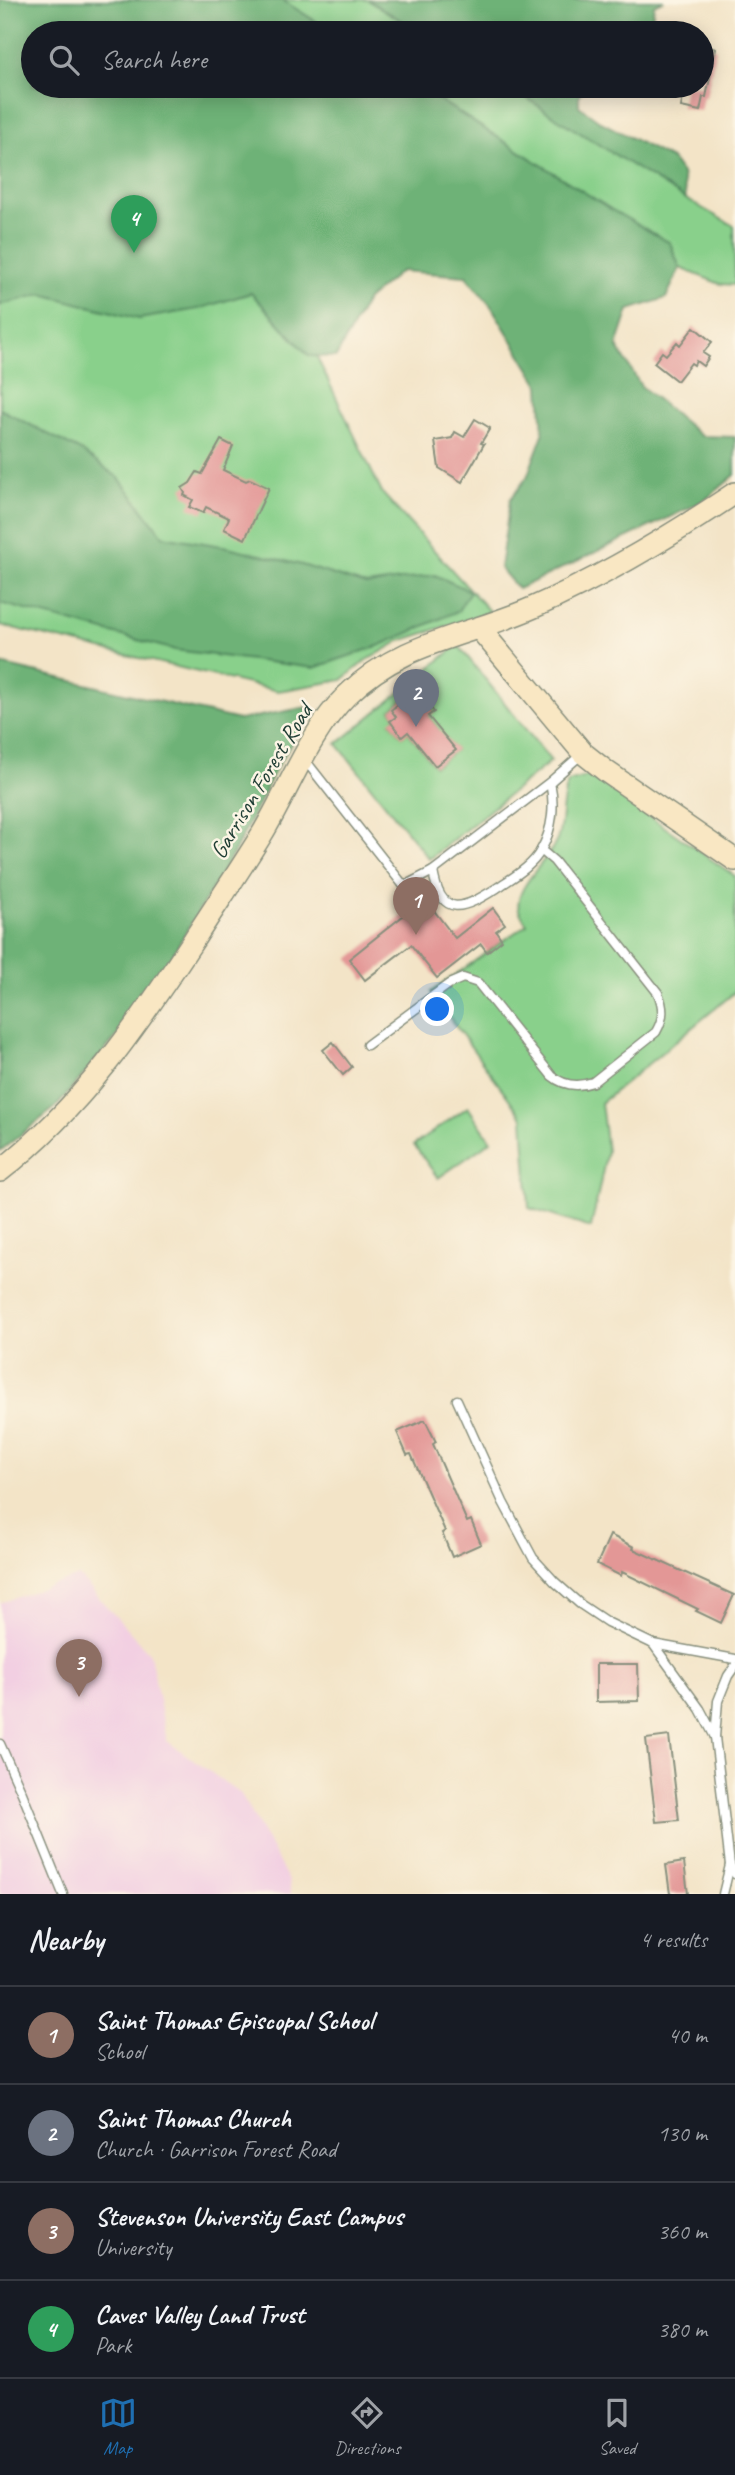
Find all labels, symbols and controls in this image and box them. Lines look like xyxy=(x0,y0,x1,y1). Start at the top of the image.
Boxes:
search box xyxy=(21,21,714,98)
icon: search xyxy=(45,41,83,79)
text: Search here xyxy=(101,43,207,76)
pin: 4 xyxy=(111,195,157,253)
pin: 2 xyxy=(393,669,439,727)
street label: Garrison Forest Road xyxy=(203,695,321,864)
pin: 1 xyxy=(393,877,439,935)
your location xyxy=(420,992,454,1026)
pin: 3 xyxy=(56,1639,102,1697)
text: Nearby xyxy=(28,1921,104,1959)
text: 4 results xyxy=(640,1925,707,1954)
text: Saint Thomas Episcopal School xyxy=(95,2004,373,2037)
text: 1 xyxy=(46,2021,56,2050)
text: 40 m xyxy=(668,2021,707,2050)
text: School xyxy=(95,2037,144,2066)
text: Saint Thomas Church xyxy=(95,2102,291,2135)
text: 2 xyxy=(46,2119,56,2148)
text: 130 m xyxy=(658,2119,707,2148)
text: Church · Garrison Forest Road xyxy=(95,2135,336,2164)
text: Stevenson University East Campus xyxy=(95,2200,403,2233)
text: 3 xyxy=(46,2217,56,2246)
text: 360 m xyxy=(658,2217,707,2246)
text: University xyxy=(95,2233,172,2262)
text: Caves Valley Land Trust xyxy=(95,2298,305,2331)
text: 4 xyxy=(46,2315,56,2344)
text: 380 m xyxy=(658,2315,707,2344)
text: Park xyxy=(95,2331,131,2360)
tab: Map xyxy=(99,2394,137,2460)
tab: Directions xyxy=(334,2394,401,2460)
tab: Saved xyxy=(598,2394,636,2460)

